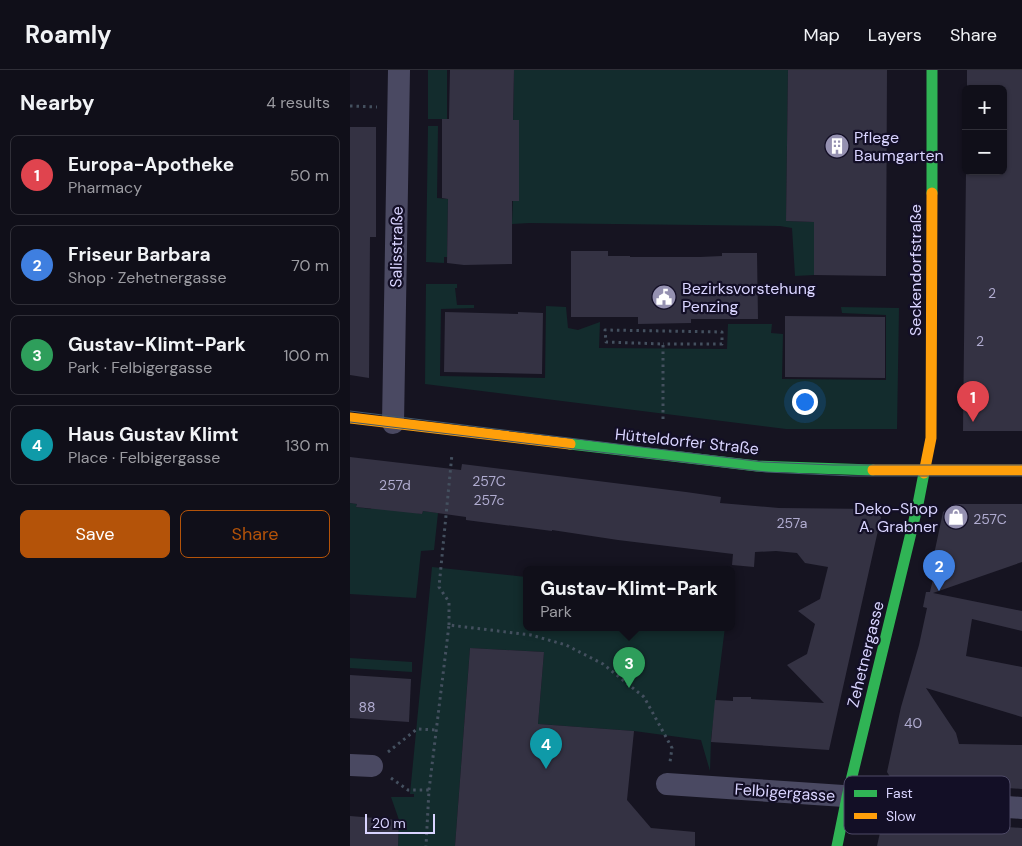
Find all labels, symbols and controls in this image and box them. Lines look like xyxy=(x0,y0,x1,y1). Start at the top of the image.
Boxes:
text: Roamly xyxy=(25,19,112,50)
text: Map xyxy=(804,23,840,47)
text: Layers xyxy=(868,23,922,47)
text: Share xyxy=(950,23,997,47)
map controls xyxy=(962,85,1007,175)
button: + xyxy=(962,85,1007,130)
text: Nearby xyxy=(20,89,94,117)
text: 4 results xyxy=(266,92,330,113)
place label: Pflege Baumgarten xyxy=(854,127,944,166)
button: − xyxy=(962,130,1007,175)
building icon: Pflege Baumgarten xyxy=(824,133,850,159)
text: Europa-Apotheke xyxy=(68,152,234,177)
text: 1 xyxy=(34,165,40,186)
text: 50 m xyxy=(290,165,329,186)
text: Pharmacy xyxy=(68,177,142,198)
street label: Seckendorfstraße xyxy=(905,204,926,336)
street label: Salisstraße xyxy=(385,206,408,288)
text: Friseur Barbara xyxy=(68,242,211,267)
text: 2 xyxy=(32,255,42,276)
text: 70 m xyxy=(291,255,329,276)
text: Shop · Zehetnergasse xyxy=(68,267,226,288)
place label: Bezirksvorstehung Penzing xyxy=(682,278,816,317)
public building icon: Bezirksvorstehung Penzing xyxy=(651,284,677,310)
house number: 2 xyxy=(988,284,996,302)
text: Gustav-Klimt-Park xyxy=(68,332,246,357)
house number: 2 xyxy=(976,332,984,350)
text: 3 xyxy=(32,345,42,366)
text: 100 m xyxy=(284,345,329,366)
text: Park · Felbigergasse xyxy=(68,357,212,378)
pin: 1 xyxy=(957,381,989,422)
your location xyxy=(792,389,818,415)
text: Haus Gustav Klimt xyxy=(68,422,238,447)
street label: Hütteldorfer Straße xyxy=(614,424,760,459)
text: 4 xyxy=(32,435,42,456)
text: 130 m xyxy=(285,435,329,456)
text: Place · Felbigergasse xyxy=(68,447,220,468)
house number: 257C xyxy=(472,472,506,490)
house number: 257d xyxy=(379,476,411,494)
house number: 257c xyxy=(473,491,505,509)
place label: Deko-Shop A. Grabner xyxy=(854,498,938,537)
shop icon: Deko-Shop A. Grabner xyxy=(943,504,969,530)
button: Save xyxy=(20,510,170,558)
button: Share xyxy=(180,510,330,558)
house number: 257C xyxy=(973,510,1007,528)
house number: 257a xyxy=(777,514,807,532)
pin: 2 xyxy=(923,550,955,591)
popup xyxy=(523,566,735,631)
text: Gustav-Klimt-Park xyxy=(540,576,718,601)
street label: Zehetnergasse xyxy=(842,599,889,709)
text: Park xyxy=(540,601,572,622)
pin: 3 xyxy=(613,647,645,688)
house number: 88 xyxy=(358,698,376,716)
house number: 40 xyxy=(904,714,922,732)
pin: 4 xyxy=(530,728,562,769)
legend xyxy=(844,776,1010,834)
street label: Felbigergasse xyxy=(734,779,836,806)
text: Fast xyxy=(886,784,913,802)
text: Slow xyxy=(886,807,916,825)
scale bar xyxy=(365,811,435,834)
text: 20 m xyxy=(372,814,406,832)

